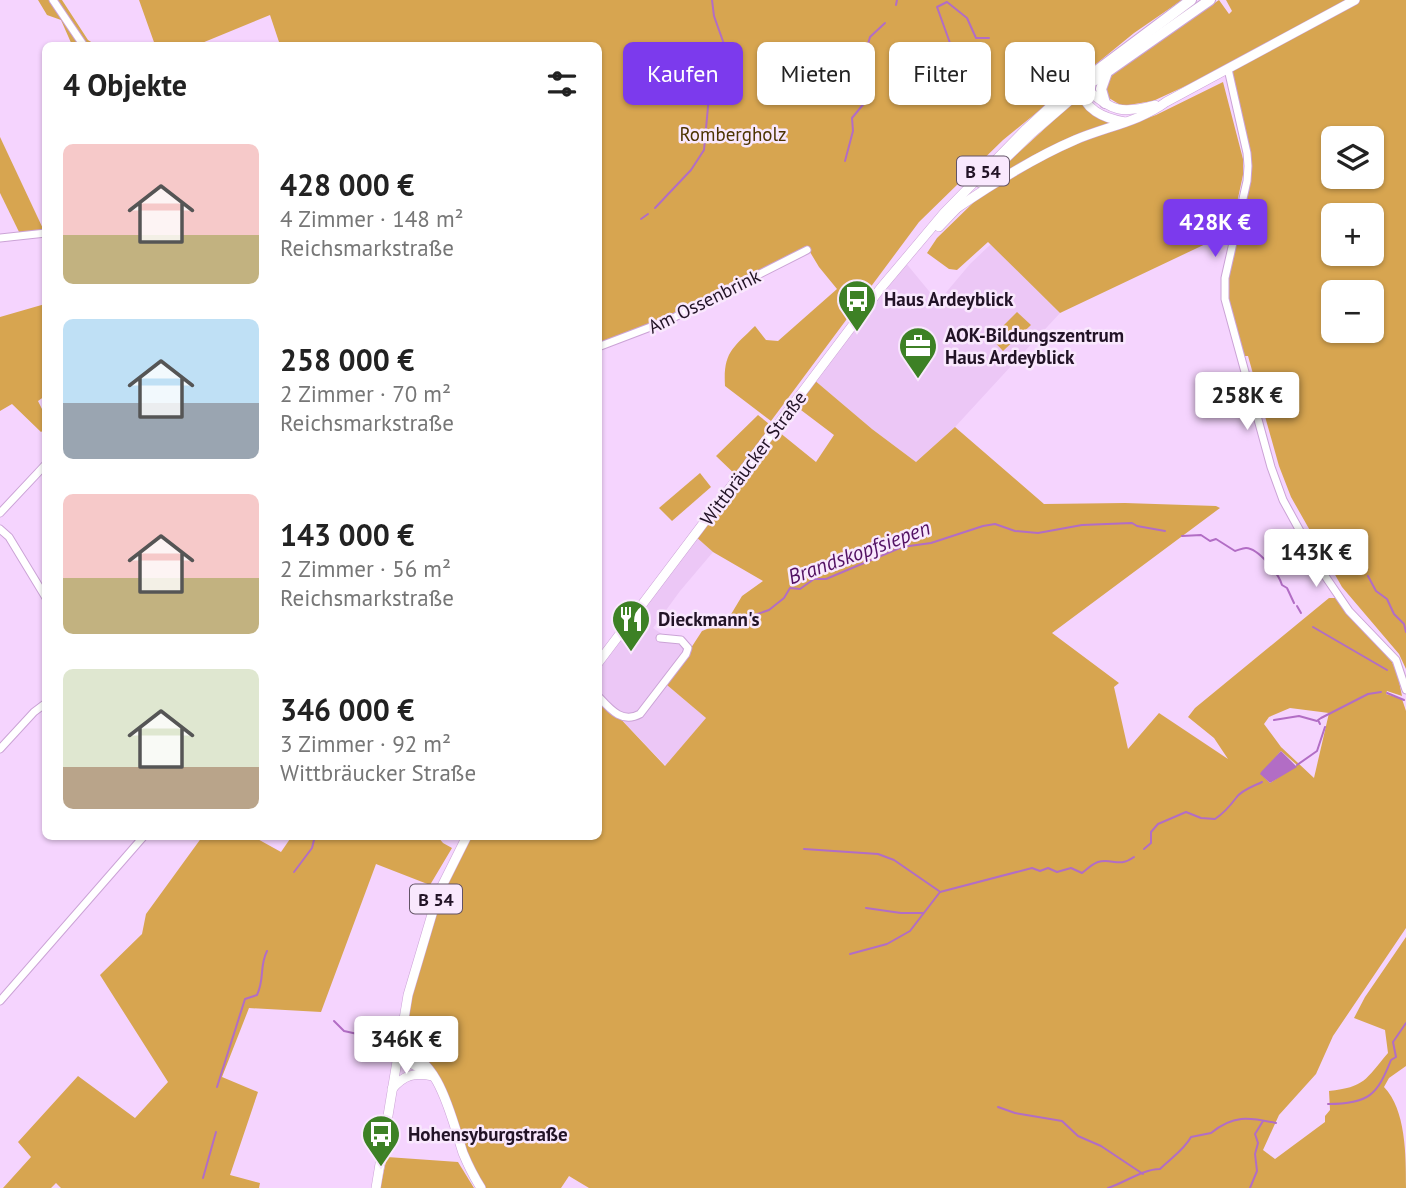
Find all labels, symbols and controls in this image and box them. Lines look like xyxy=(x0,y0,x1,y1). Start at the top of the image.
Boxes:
chip: Kaufen xyxy=(623,42,743,105)
chip: Mieten xyxy=(757,42,875,105)
chip: Filter xyxy=(889,42,991,105)
chip: Neu xyxy=(1005,42,1095,105)
text: 4 Objekte xyxy=(63,65,187,104)
icon: filters xyxy=(543,65,581,103)
park label: Rombergholz xyxy=(679,122,787,146)
map controls xyxy=(1321,126,1384,343)
button: layers xyxy=(1321,126,1384,189)
road number: B 54 xyxy=(957,156,1009,186)
text: 428 000 € xyxy=(280,165,414,204)
icon: home xyxy=(119,172,203,256)
pin: 428K € xyxy=(1158,200,1272,259)
button: + xyxy=(1321,203,1384,266)
text: 4 Zimmer · 148 m² xyxy=(280,204,464,233)
text: 428K € xyxy=(1179,207,1251,236)
text: Reichsmarkstraße xyxy=(280,233,454,262)
street label: Am Ossenbrink xyxy=(644,263,764,339)
bus stop icon: Haus Ardeyblick xyxy=(836,278,878,333)
button: − xyxy=(1321,280,1384,343)
place label: Haus Ardeyblick xyxy=(884,287,1014,311)
place label: AOK-Bildungszentrum Haus Ardeyblick xyxy=(945,323,1124,369)
office icon: AOK-Bildungszentrum Haus Ardeyblick xyxy=(897,325,939,380)
text: 258 000 € xyxy=(280,340,414,379)
icon: home xyxy=(119,347,203,431)
pin: 258K € xyxy=(1190,372,1304,432)
text: 2 Zimmer · 70 m² xyxy=(280,379,451,408)
text: 258K € xyxy=(1211,380,1283,409)
street label: Wittbräucker Straße xyxy=(695,386,811,530)
text: Reichsmarkstraße xyxy=(280,408,454,437)
water label: Brandskopfsiepen xyxy=(784,514,934,590)
text: 143 000 € xyxy=(280,515,414,554)
icon: home xyxy=(119,522,203,606)
pin: 143K € xyxy=(1259,530,1373,589)
text: 143K € xyxy=(1280,537,1352,566)
text: 2 Zimmer · 56 m² xyxy=(280,554,451,583)
text: Reichsmarkstraße xyxy=(280,583,454,612)
restaurant icon: Dieckmann's xyxy=(610,598,652,653)
place label: Dieckmann's xyxy=(658,607,759,631)
text: 346 000 € xyxy=(280,690,414,729)
icon: home xyxy=(119,697,203,781)
text: 3 Zimmer · 92 m² xyxy=(280,729,451,758)
text: Wittbräucker Straße xyxy=(280,758,476,787)
road number: B 54 xyxy=(410,884,462,914)
pin: 346K € xyxy=(349,1016,463,1076)
text: 346K € xyxy=(370,1024,442,1053)
bus stop icon: Hohensyburgstraße xyxy=(360,1113,402,1168)
place label: Hohensyburgstraße xyxy=(408,1122,568,1146)

